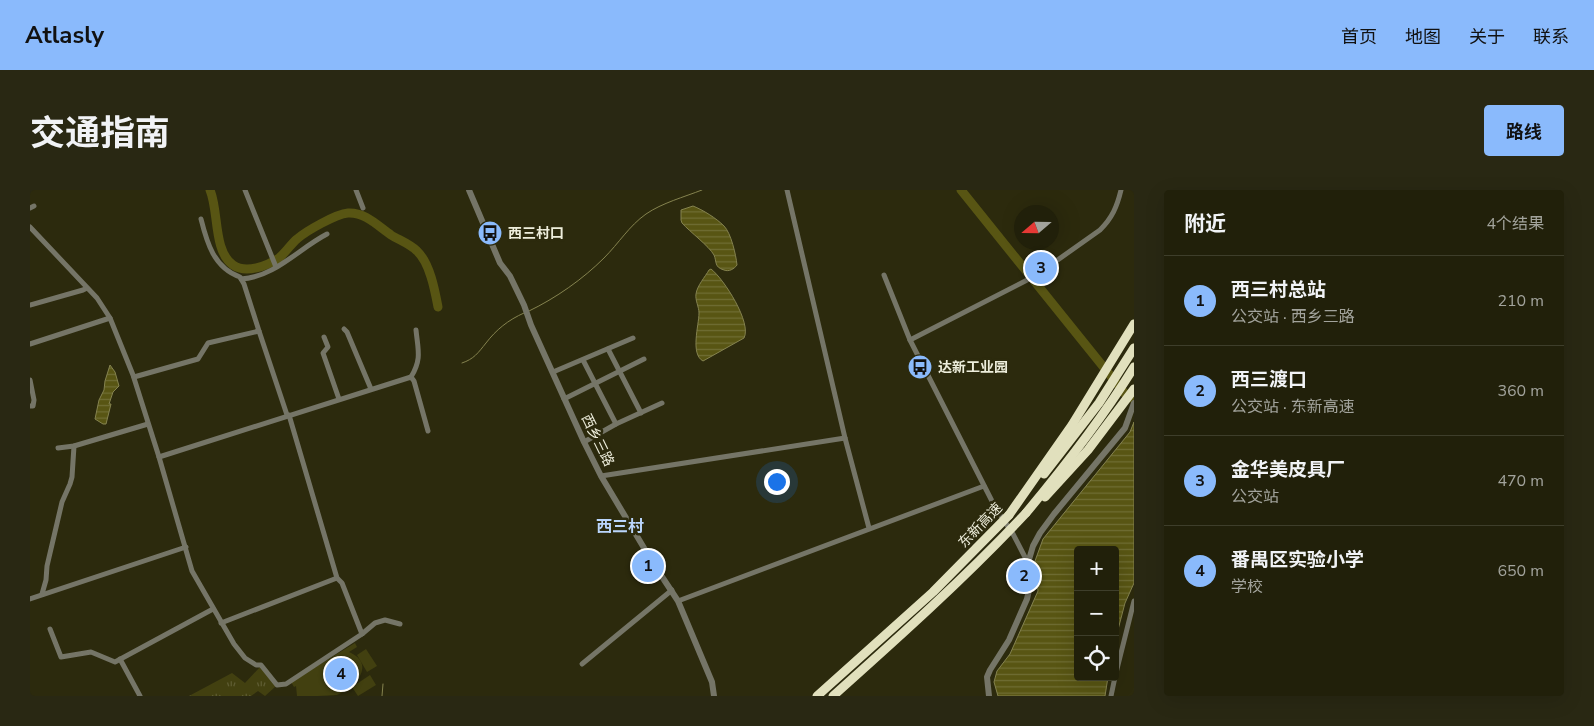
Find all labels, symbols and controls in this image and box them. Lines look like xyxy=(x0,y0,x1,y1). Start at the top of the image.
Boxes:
text: Atlasly xyxy=(25,19,104,51)
text: 首页 xyxy=(1341,25,1377,49)
text: 地图 xyxy=(1405,25,1441,49)
text: 关于 xyxy=(1469,25,1505,49)
text: 联系 xyxy=(1533,25,1569,49)
button: 路线 xyxy=(1484,105,1564,156)
text: 交通指南 xyxy=(30,110,170,157)
north arrow xyxy=(1014,205,1059,250)
text: 附近 xyxy=(1184,210,1226,238)
text: 4个结果 xyxy=(1486,213,1544,235)
bus stop icon: 西三村口 xyxy=(477,220,503,246)
place label: 西三村口 xyxy=(508,224,564,243)
pin: 3 xyxy=(1025,249,1057,287)
text: 西三村总站 xyxy=(1231,277,1326,303)
text: 1 xyxy=(1195,290,1205,312)
text: 210 m xyxy=(1497,290,1544,312)
text: 公交站 · 西乡三路 xyxy=(1231,306,1355,328)
bus stop icon: 达新工业园 xyxy=(907,354,933,380)
place label: 达新工业园 xyxy=(938,358,1008,377)
text: 西三渡口 xyxy=(1231,367,1307,393)
text: 2 xyxy=(1195,380,1205,402)
text: 360 m xyxy=(1497,380,1544,402)
text: 公交站 · 东新高速 xyxy=(1231,396,1355,418)
street label: 西乡三路 xyxy=(577,411,618,470)
text: 金华美皮具厂 xyxy=(1231,457,1345,483)
your location xyxy=(764,469,790,495)
text: 3 xyxy=(1195,470,1205,492)
text: 470 m xyxy=(1497,470,1544,492)
text: 公交站 xyxy=(1231,486,1279,508)
street label: 东新高速 xyxy=(954,499,1007,552)
district label: 西三村 xyxy=(596,516,644,538)
map controls xyxy=(1074,546,1119,681)
button: + xyxy=(1074,546,1119,591)
pin: 1 xyxy=(632,547,664,585)
text: 番禺区实验小学 xyxy=(1231,547,1364,573)
pin: 2 xyxy=(1008,557,1040,595)
text: 4 xyxy=(1195,560,1205,582)
text: 650 m xyxy=(1497,560,1544,582)
text: 学校 xyxy=(1231,576,1263,598)
button: − xyxy=(1074,591,1119,636)
button: locate xyxy=(1074,636,1119,681)
pin: 4 xyxy=(325,655,357,693)

